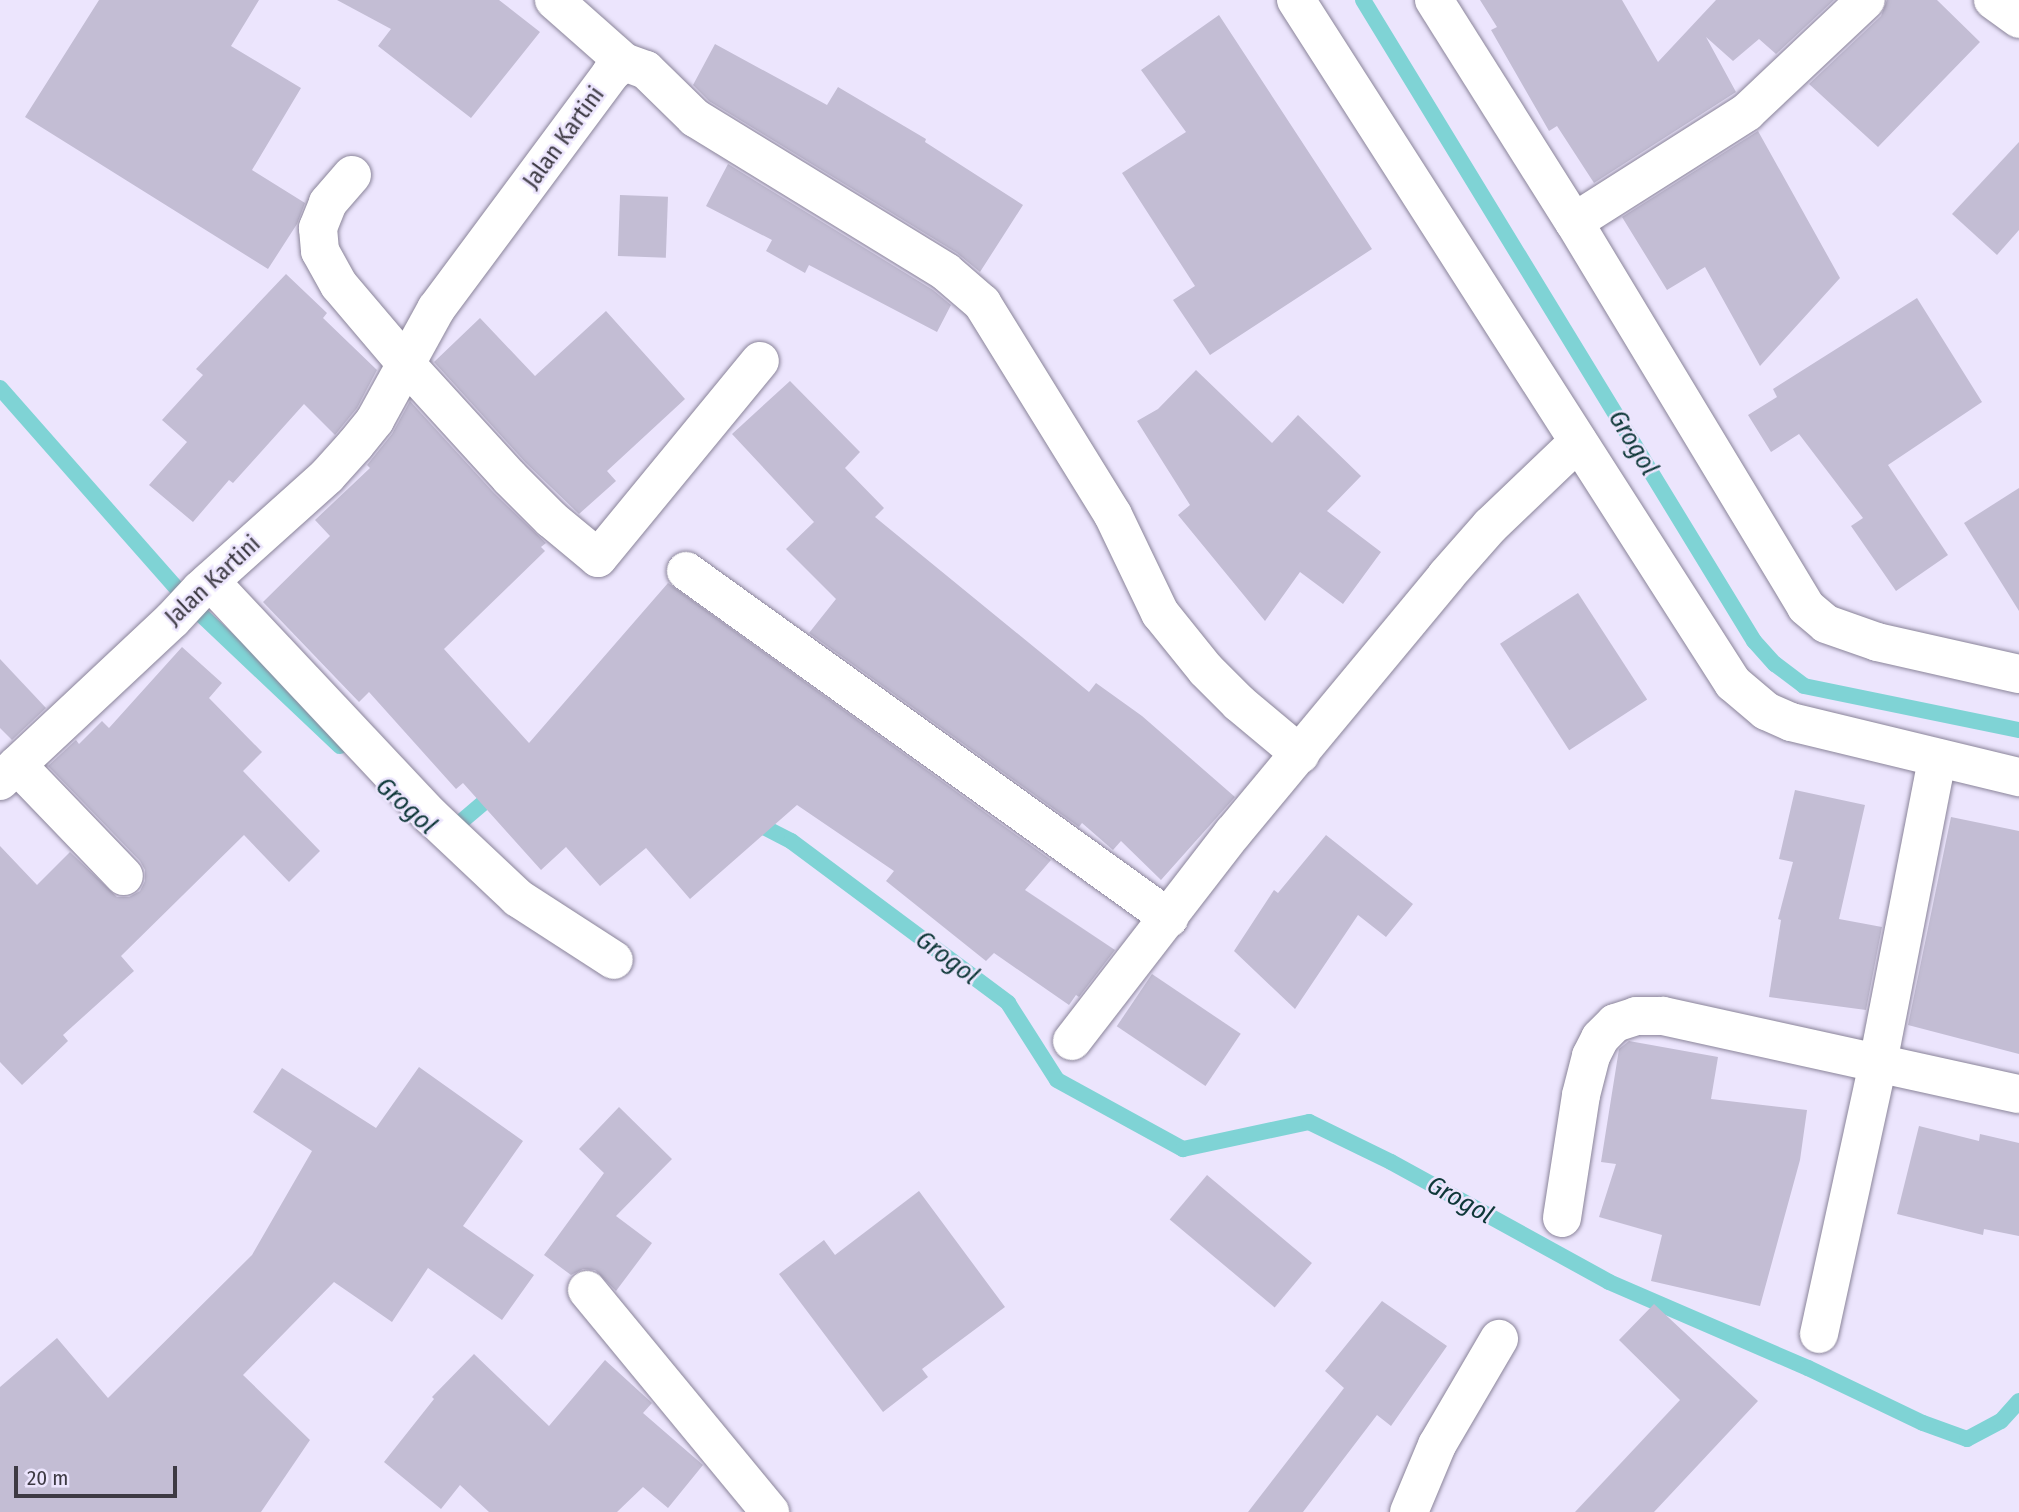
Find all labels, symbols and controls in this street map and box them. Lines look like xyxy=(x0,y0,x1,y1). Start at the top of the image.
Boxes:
street label: Jalan Kartini xyxy=(517,81,611,195)
water label: Grogol xyxy=(1601,405,1665,481)
street label: Jalan Kartini xyxy=(159,530,267,632)
water label: Grogol xyxy=(369,771,443,841)
water label: Grogol xyxy=(909,924,985,992)
water label: Grogol xyxy=(1421,1169,1499,1231)
scale bar xyxy=(18,1452,180,1496)
text: 20 m xyxy=(27,1465,68,1491)

